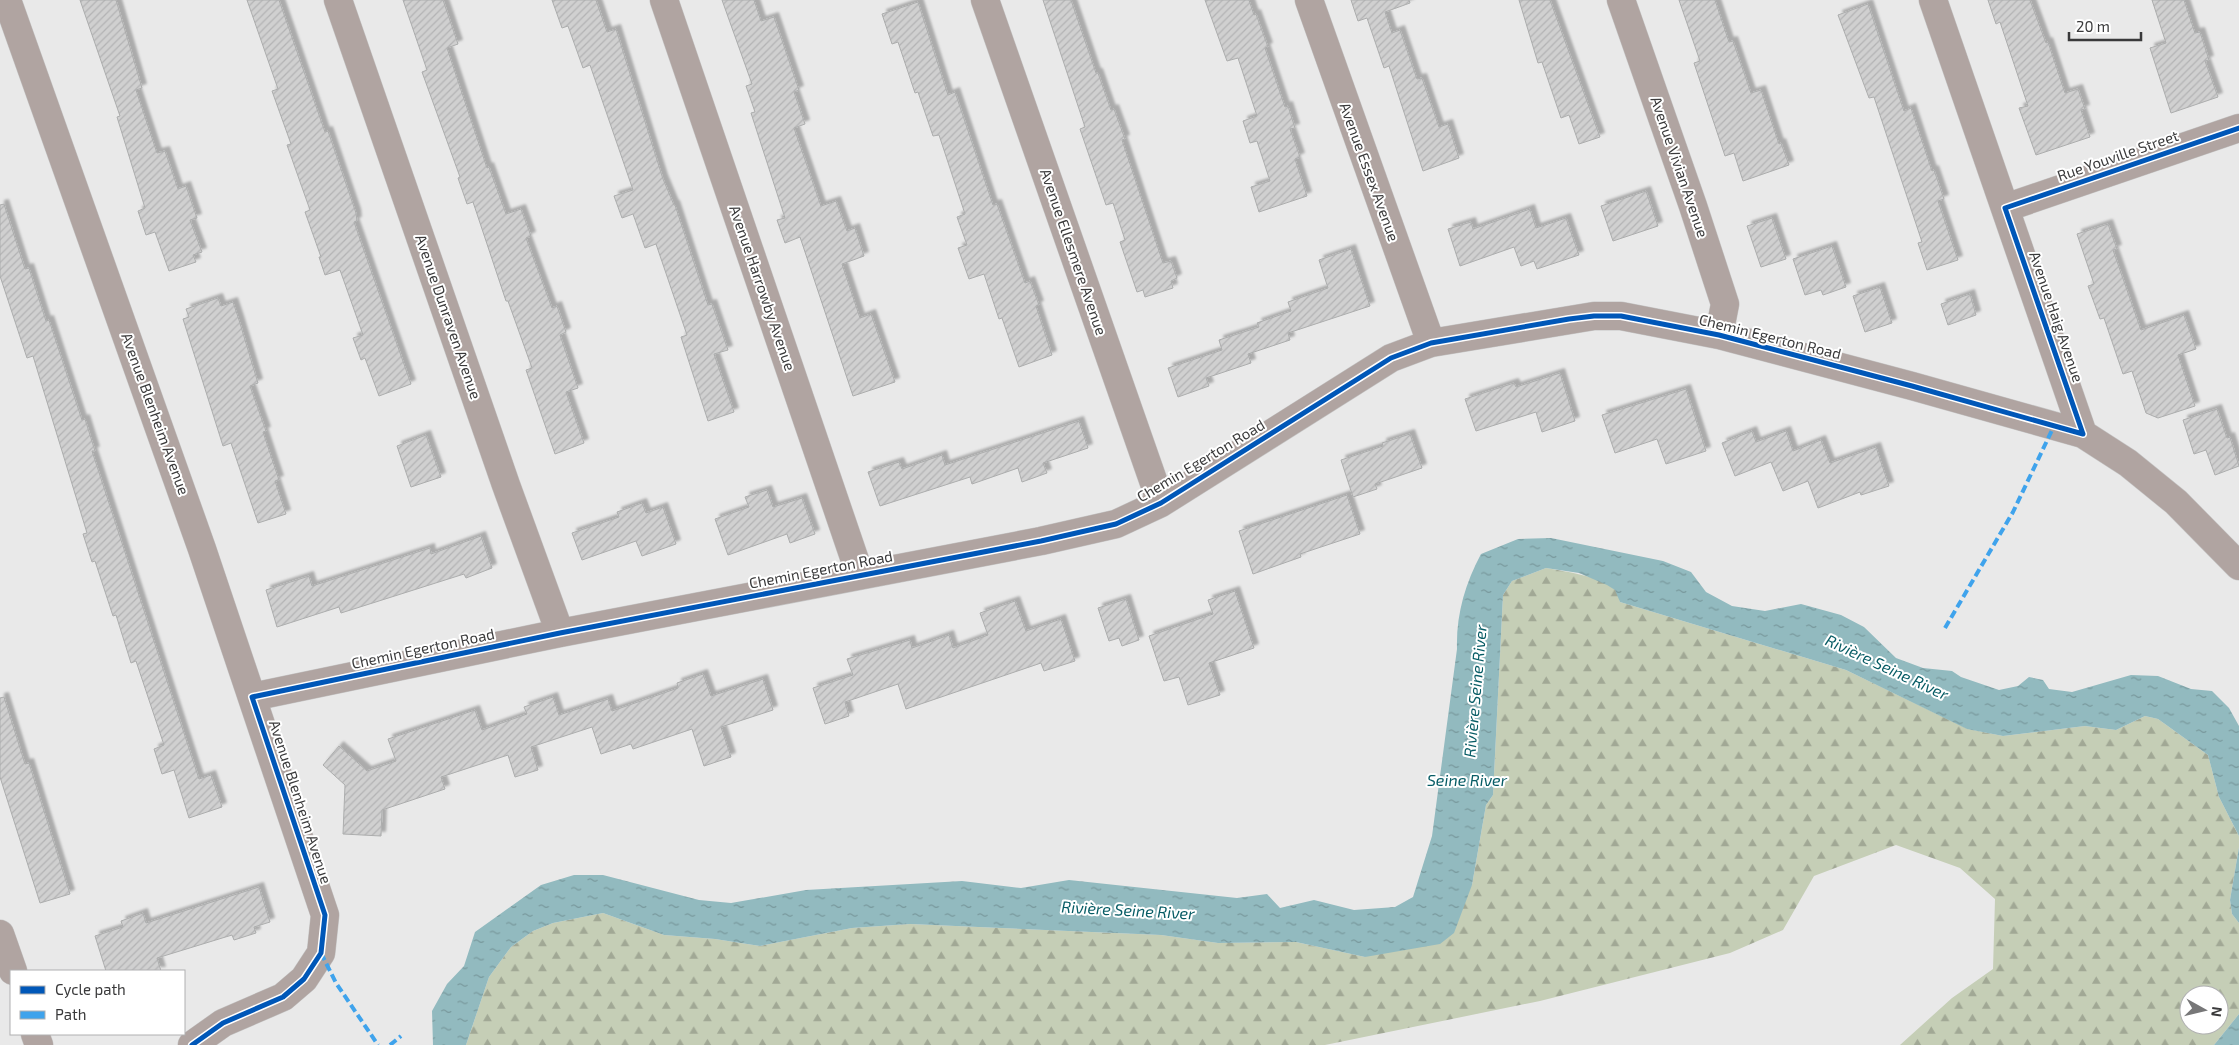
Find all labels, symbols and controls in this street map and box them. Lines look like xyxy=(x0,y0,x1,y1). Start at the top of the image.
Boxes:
scale bar xyxy=(2069,10,2142,42)
text: 20 m xyxy=(2076,17,2110,35)
street label: Avenue Vivian Avenue xyxy=(1647,94,1713,240)
street label: Avenue Essex Avenue xyxy=(1336,100,1403,244)
street label: Rue Youville Street xyxy=(2055,126,2181,184)
street label: Avenue Ellesmere Avenue xyxy=(1037,166,1111,337)
street label: Avenue Harrowby Avenue xyxy=(726,203,800,373)
street label: Avenue Dunraven Avenue xyxy=(412,232,486,401)
street label: Avenue Haig Avenue xyxy=(2026,249,2088,384)
street label: Chemin Egerton Road xyxy=(1697,310,1843,362)
street label: Avenue Blenheim Avenue xyxy=(118,330,194,497)
street label: Chemin Egerton Road xyxy=(1133,415,1268,505)
street label: Chemin Egerton Road xyxy=(747,546,894,592)
water label: Rivière Seine River xyxy=(1459,623,1490,758)
street label: Chemin Egerton Road xyxy=(350,624,496,672)
water label: Rivière Seine River xyxy=(1823,630,1952,704)
street label: Avenue Blenheim Avenue xyxy=(266,718,336,886)
water label: Seine River xyxy=(1427,770,1508,789)
water label: Rivière Seine River xyxy=(1061,897,1196,923)
legend xyxy=(10,970,185,1035)
text: Cycle path xyxy=(55,980,126,998)
north arrow xyxy=(2179,985,2229,1035)
text: Path xyxy=(55,1005,86,1023)
text: N xyxy=(2208,1006,2226,1018)

